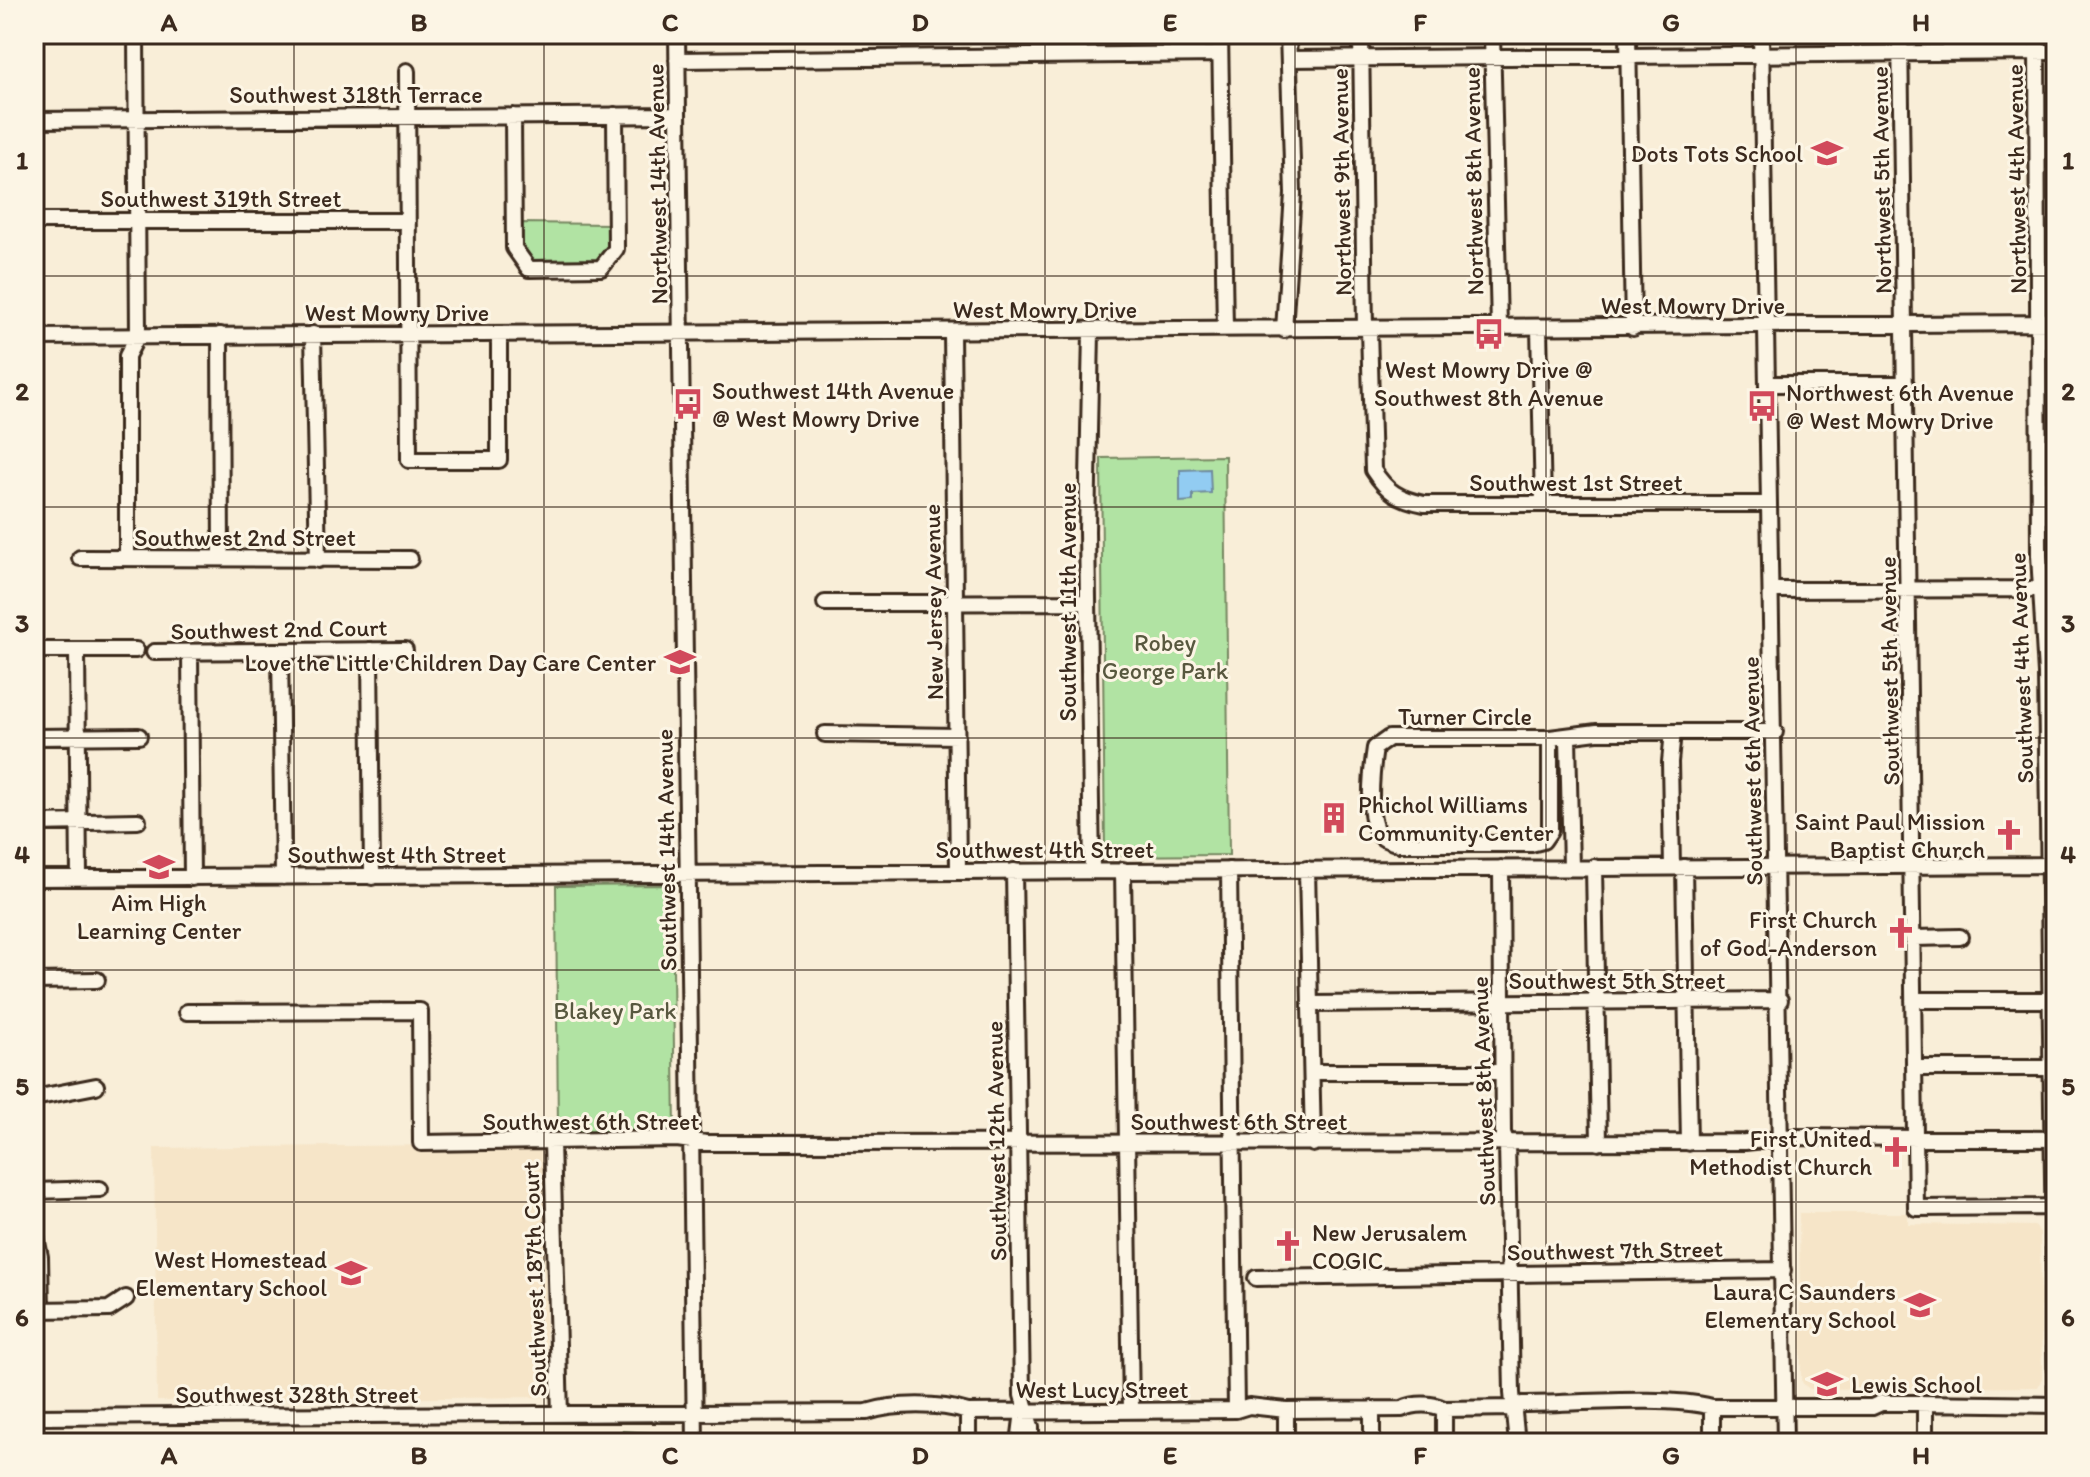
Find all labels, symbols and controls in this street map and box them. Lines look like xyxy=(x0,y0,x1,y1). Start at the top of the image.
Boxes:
text: A xyxy=(160,6,178,38)
text: B xyxy=(411,6,428,38)
text: C xyxy=(662,6,679,38)
text: D xyxy=(911,6,929,38)
text: E xyxy=(1163,6,1177,38)
text: F xyxy=(1413,6,1427,38)
text: G xyxy=(1662,6,1680,38)
text: H xyxy=(1912,6,1930,38)
street label: Northwest 14th Avenue xyxy=(640,63,674,305)
street label: Northwest 4th Avenue xyxy=(1999,64,2033,294)
street label: Northwest 8th Avenue xyxy=(1457,66,1489,296)
street label: Northwest 5th Avenue xyxy=(1865,66,1897,294)
street label: Northwest 9th Avenue xyxy=(1325,68,1357,296)
street label: Southwest 318th Terrace xyxy=(229,80,483,109)
school or university icon: Dots Tots School xyxy=(1810,136,1844,170)
place label: Dots Tots School xyxy=(1631,139,1803,168)
text: 1 xyxy=(16,144,28,176)
text: 1 xyxy=(2062,144,2074,176)
street label: Southwest 319th Street xyxy=(100,184,342,213)
street label: West Mowry Drive xyxy=(1601,291,1785,320)
street label: West Mowry Drive xyxy=(953,295,1137,324)
street label: West Mowry Drive xyxy=(305,298,489,327)
bus stop icon: West Mowry Drive @ Southwest 8th Avenue xyxy=(1472,317,1506,351)
place label: West Mowry Drive @ Southwest 8th Avenue xyxy=(1374,355,1604,412)
text: 2 xyxy=(15,375,29,407)
text: 2 xyxy=(2061,375,2075,407)
place label: Southwest 14th Avenue @ West Mowry Drive xyxy=(712,376,954,433)
place label: Northwest 6th Avenue @ West Mowry Drive xyxy=(1786,378,2014,435)
bus stop icon: Southwest 14th Avenue @ West Mowry Drive xyxy=(671,387,705,421)
bus stop icon: Northwest 6th Avenue @ West Mowry Drive xyxy=(1745,389,1779,423)
street label: Southwest 1st Street xyxy=(1469,468,1683,497)
street label: Southwest 11th Avenue xyxy=(1053,483,1082,721)
street label: New Jersey Avenue xyxy=(917,504,949,700)
street label: Southwest 2nd Street xyxy=(134,523,356,552)
street label: Southwest 4th Avenue xyxy=(2002,552,2040,784)
street label: Southwest 5th Avenue xyxy=(1873,556,1905,786)
text: 3 xyxy=(15,607,29,639)
text: 3 xyxy=(2061,607,2075,639)
street label: Southwest 2nd Court xyxy=(170,613,388,645)
park label: Robey George Park xyxy=(1102,628,1229,685)
school or university icon: Love the Little Children Day Care Center xyxy=(663,645,697,679)
place label: Love the Little Children Day Care Center xyxy=(244,648,656,677)
street label: Southwest 6th Avenue xyxy=(1736,656,1768,886)
street label: Turner Circle xyxy=(1398,702,1532,731)
street label: Southwest 14th Avenue xyxy=(649,729,683,971)
place label: Phichol Williams Community Center xyxy=(1358,790,1554,847)
building icon: Phichol Williams Community Center xyxy=(1317,801,1351,835)
place label: Saint Paul Mission Baptist Church xyxy=(1795,807,1985,864)
church icon: Saint Paul Mission Baptist Church xyxy=(1992,818,2026,852)
street label: Southwest 4th Street xyxy=(936,835,1154,864)
text: 4 xyxy=(14,838,30,870)
text: 4 xyxy=(2060,838,2076,870)
street label: Southwest 4th Street xyxy=(288,840,506,869)
school or university icon: Aim High Learning Center xyxy=(142,850,176,884)
place label: Aim High Learning Center xyxy=(77,888,242,945)
place label: First Church of God-Anderson xyxy=(1700,905,1877,962)
church icon: First Church of God-Anderson xyxy=(1884,916,1918,950)
street label: Southwest 5th Street xyxy=(1509,966,1725,995)
street label: Southwest 8th Avenue xyxy=(1464,976,1502,1206)
park label: Blakey Park xyxy=(553,996,677,1025)
street label: Southwest 12th Avenue xyxy=(979,1021,1013,1261)
text: 5 xyxy=(15,1070,29,1102)
text: 5 xyxy=(2061,1070,2075,1102)
street label: Southwest 6th Street xyxy=(482,1107,700,1136)
street label: Southwest 6th Street xyxy=(1130,1107,1348,1136)
place label: First United Methodist Church xyxy=(1689,1124,1872,1181)
church icon: First United Methodist Church xyxy=(1879,1135,1913,1169)
street label: Southwest 187th Court xyxy=(515,1161,553,1397)
place label: New Jerusalem COGIC xyxy=(1312,1218,1467,1275)
church icon: New Jerusalem COGIC xyxy=(1271,1229,1305,1263)
street label: Southwest 7th Street xyxy=(1507,1234,1723,1266)
place label: West Homestead Elementary School xyxy=(136,1245,327,1302)
school or university icon: West Homestead Elementary School xyxy=(334,1256,368,1290)
place label: Laura C Saunders Elementary School xyxy=(1705,1277,1896,1334)
school or university icon: Laura C Saunders Elementary School xyxy=(1903,1288,1937,1322)
text: 6 xyxy=(15,1301,29,1333)
text: 6 xyxy=(2061,1301,2075,1333)
school or university icon: Lewis School xyxy=(1810,1367,1844,1401)
place label: Lewis School xyxy=(1851,1370,1982,1399)
street label: West Lucy Street xyxy=(1015,1375,1189,1404)
street label: Southwest 328th Street xyxy=(175,1380,419,1409)
text: A xyxy=(160,1439,178,1471)
text: B xyxy=(411,1439,428,1471)
text: C xyxy=(662,1439,679,1471)
text: D xyxy=(911,1439,929,1471)
text: E xyxy=(1163,1439,1177,1471)
text: F xyxy=(1413,1439,1427,1471)
text: G xyxy=(1662,1439,1680,1471)
text: H xyxy=(1912,1439,1930,1471)

